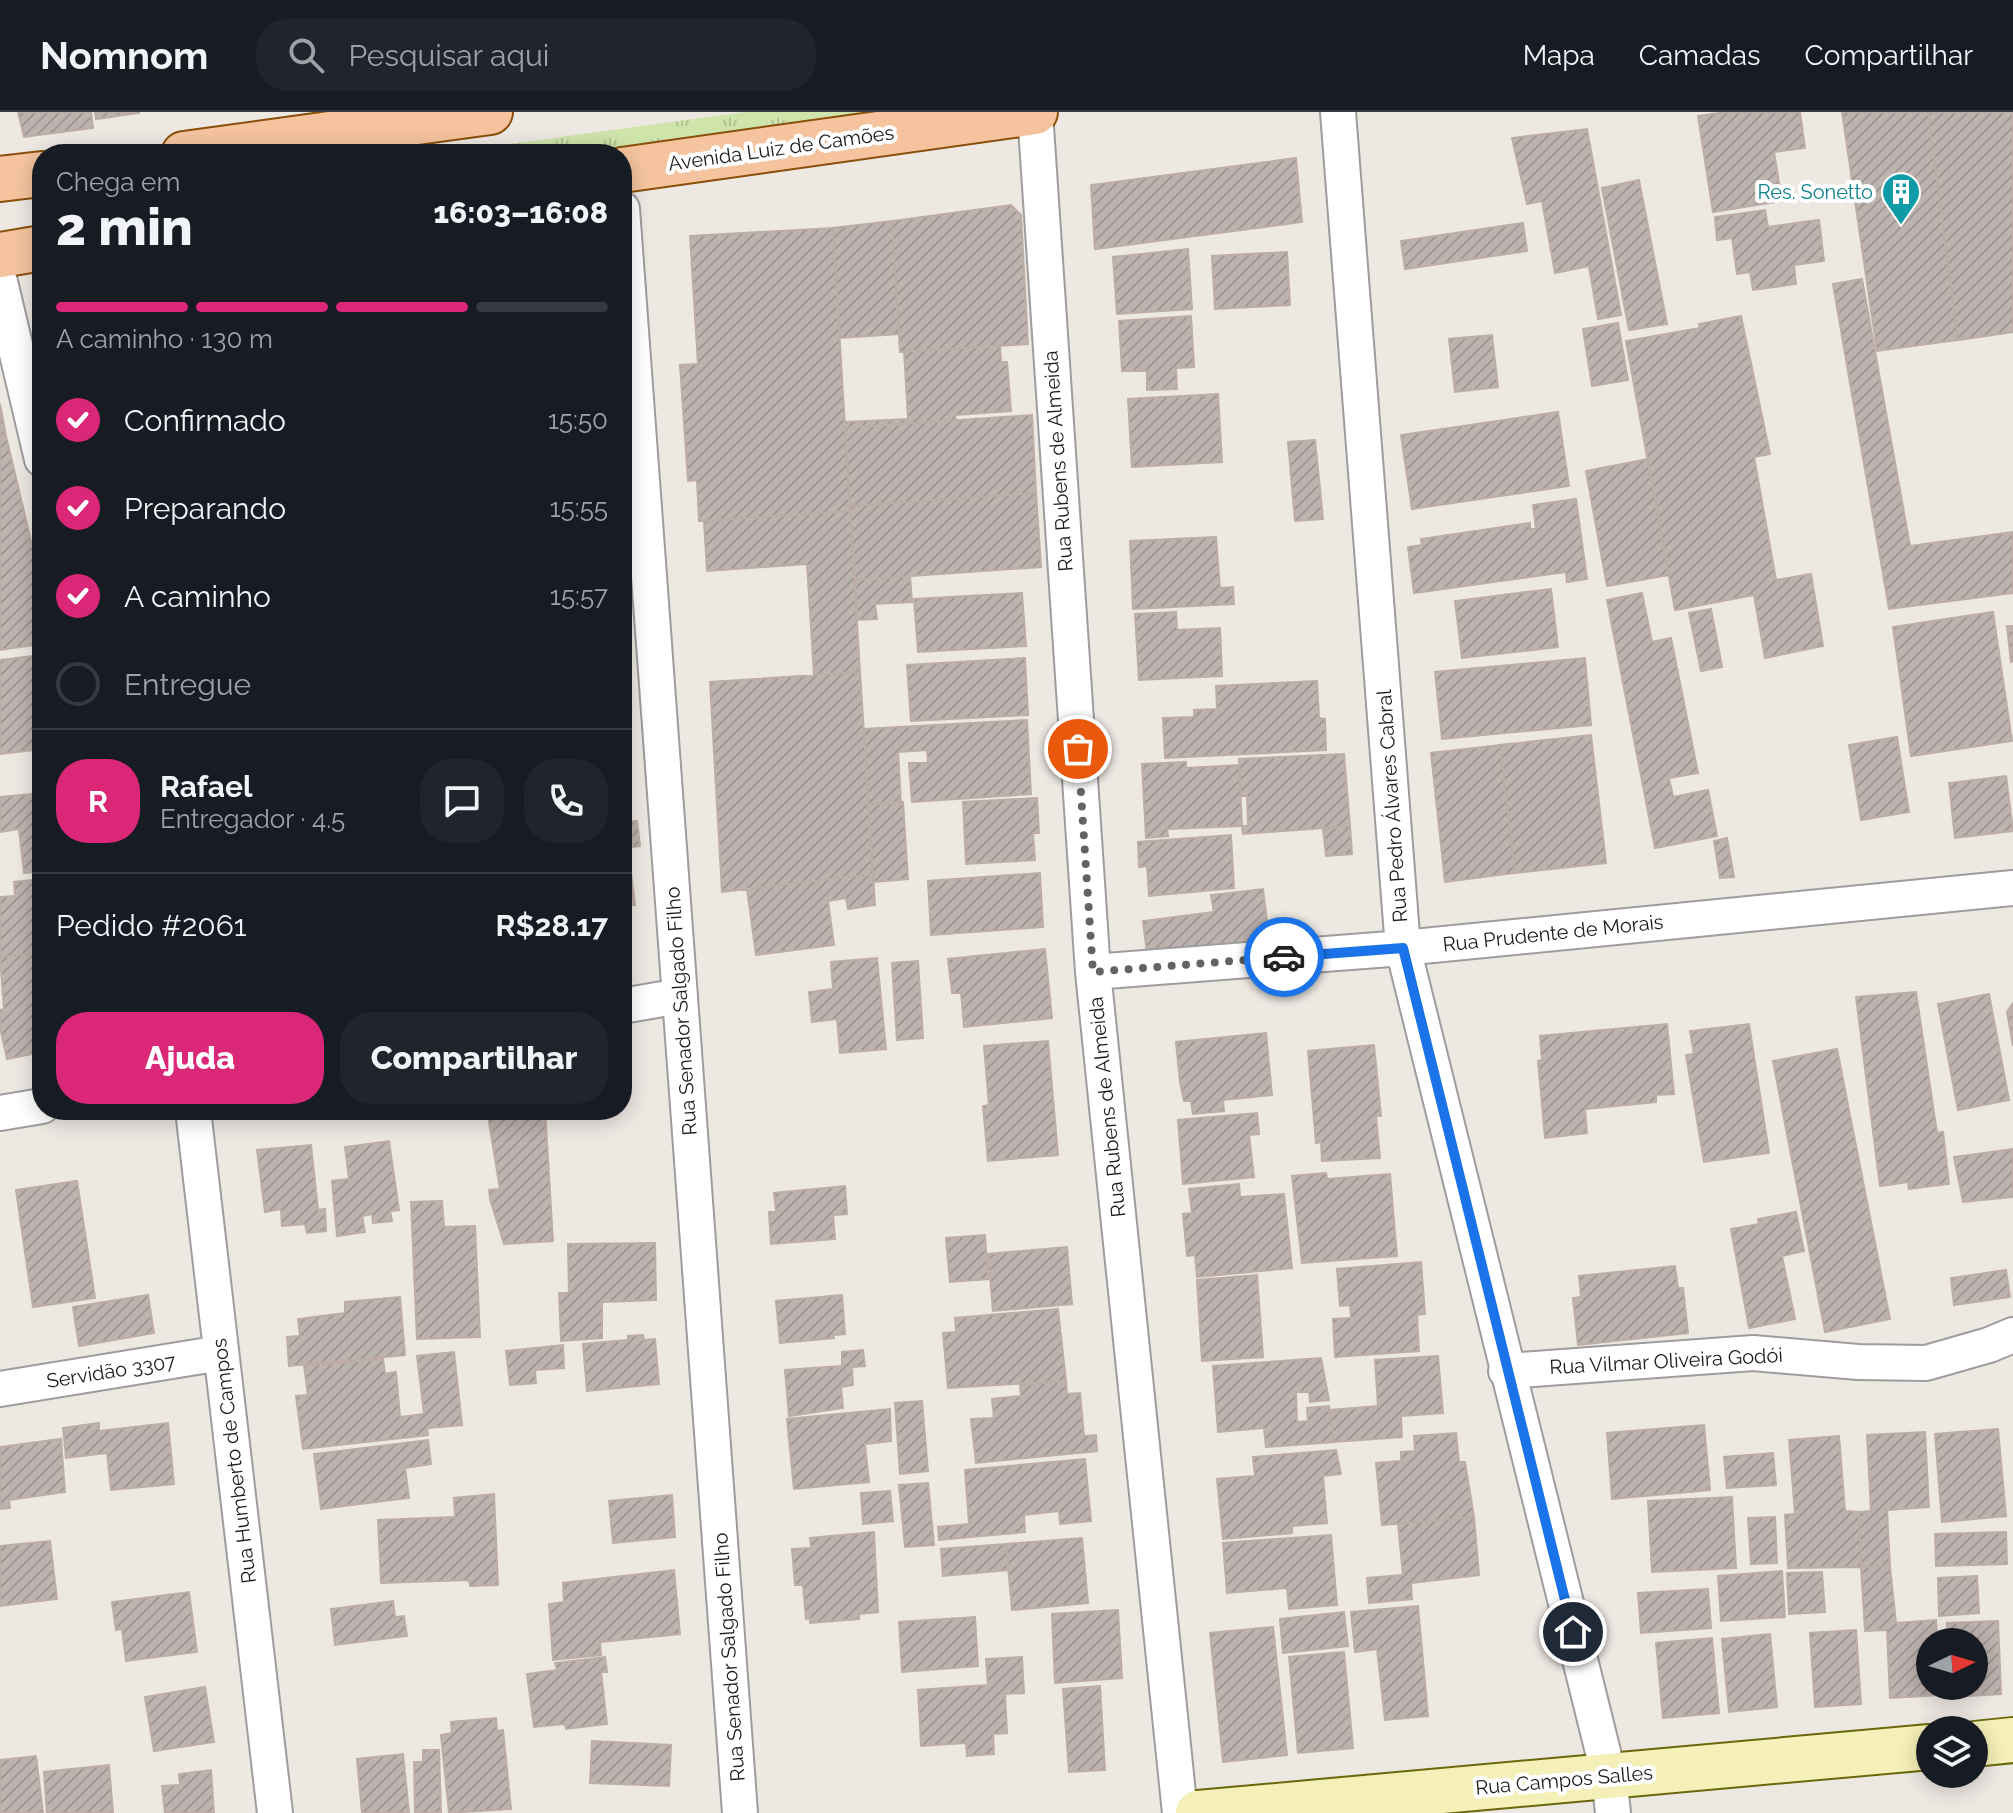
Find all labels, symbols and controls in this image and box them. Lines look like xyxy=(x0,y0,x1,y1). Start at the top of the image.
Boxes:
search box xyxy=(256,19,816,91)
text: Nomnom xyxy=(40,33,208,78)
icon: search xyxy=(284,33,328,77)
text: Pesquisar aqui xyxy=(348,38,549,73)
text: Mapa xyxy=(1523,39,1595,72)
text: Camadas xyxy=(1639,39,1761,72)
text: Compartilhar xyxy=(1805,39,1973,72)
street label: Avenida Luiz de Camões xyxy=(667,120,895,176)
text: Chega em xyxy=(56,167,180,197)
building icon: Res. Sonetto xyxy=(1880,171,1922,226)
place label: Res. Sonetto xyxy=(1758,180,1873,204)
text: 16:03–16:08 xyxy=(433,195,608,230)
text: 2 min xyxy=(56,196,193,257)
text: A caminho · 130 m xyxy=(56,324,273,354)
street label: Rua Rubens de Almeida xyxy=(1038,350,1078,572)
icon: check xyxy=(56,398,100,442)
text: Confirmado xyxy=(124,403,286,438)
text: 15:50 xyxy=(548,405,608,435)
icon: check xyxy=(56,486,100,530)
text: Preparando xyxy=(124,491,286,526)
text: 15:55 xyxy=(549,493,608,523)
icon: check xyxy=(56,574,100,618)
text: A caminho xyxy=(124,579,271,614)
text: 15:57 xyxy=(550,581,608,611)
text: Entregue xyxy=(124,667,251,702)
street label: Rua Pedro Álvares Cabral xyxy=(1372,688,1412,923)
pin xyxy=(1044,715,1112,783)
icon: bag xyxy=(1056,727,1100,771)
button: chat xyxy=(420,759,504,843)
button: phone xyxy=(524,759,608,843)
text: Rafael xyxy=(160,769,253,804)
text: R xyxy=(88,784,108,819)
text: Entregador · 4.5 xyxy=(160,804,345,834)
street label: Rua Senador Salgado Filho xyxy=(660,886,702,1136)
text: Pedido #2061 xyxy=(56,908,247,943)
text: R$28.17 xyxy=(496,908,608,943)
street label: Rua Prudente de Morais xyxy=(1442,909,1664,957)
courier xyxy=(1244,917,1324,997)
icon: car xyxy=(1262,935,1306,979)
street label: Rua Rubens de Almeida xyxy=(1083,996,1131,1218)
button: Ajuda xyxy=(56,1012,324,1104)
button: Compartilhar xyxy=(340,1012,608,1104)
street label: Rua Humberto de Campos xyxy=(207,1337,261,1585)
street label: Rua Vilmar Oliveira Godói xyxy=(1549,1343,1783,1379)
street label: Servidão 3307 xyxy=(45,1349,178,1393)
street label: Rua Senador Salgado Filho xyxy=(708,1532,750,1782)
pin xyxy=(1539,1598,1607,1666)
icon: home xyxy=(1551,1610,1595,1654)
north arrow xyxy=(1916,1628,1988,1700)
map controls xyxy=(1916,1628,1988,1788)
button: layers xyxy=(1916,1716,1988,1788)
street label: Rua Campos Salles xyxy=(1474,1760,1654,1800)

